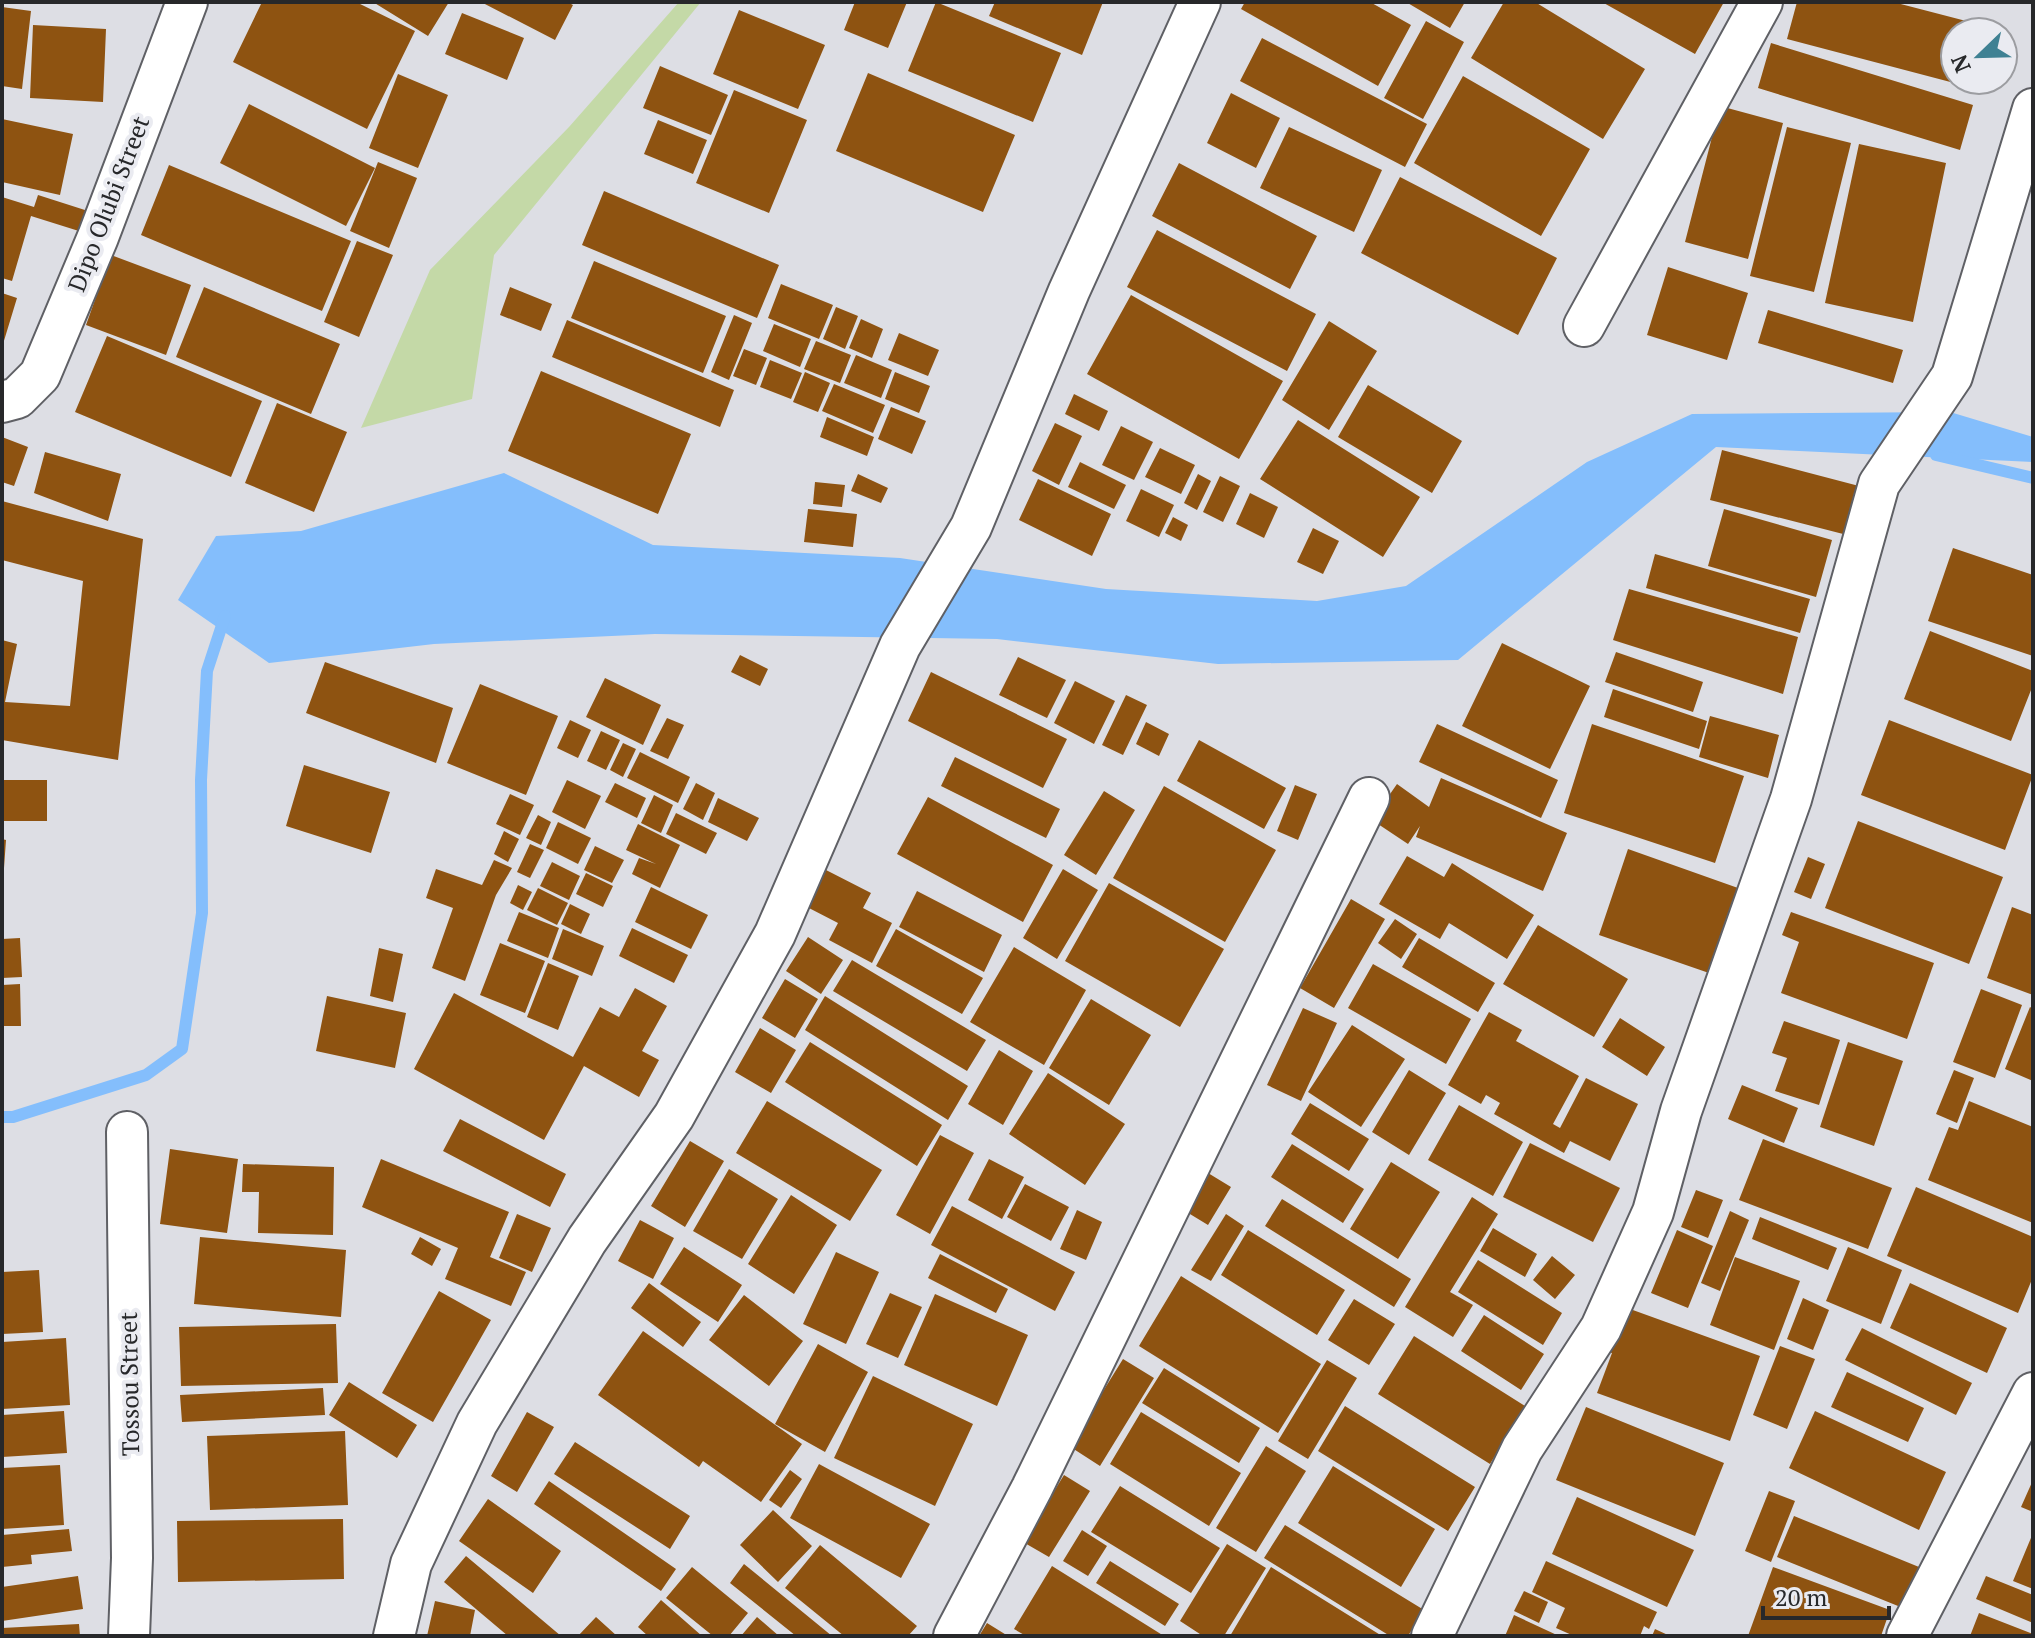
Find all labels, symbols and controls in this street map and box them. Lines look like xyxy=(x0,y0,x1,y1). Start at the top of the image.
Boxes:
north arrow xyxy=(1939,16,2019,96)
text: N xyxy=(1943,50,1977,77)
street label: Dipo Olubi Street xyxy=(60,111,156,296)
street label: Tossou Street xyxy=(112,1311,146,1456)
scale bar xyxy=(1763,1570,1889,1620)
text: 20 m xyxy=(1775,1581,1827,1613)

